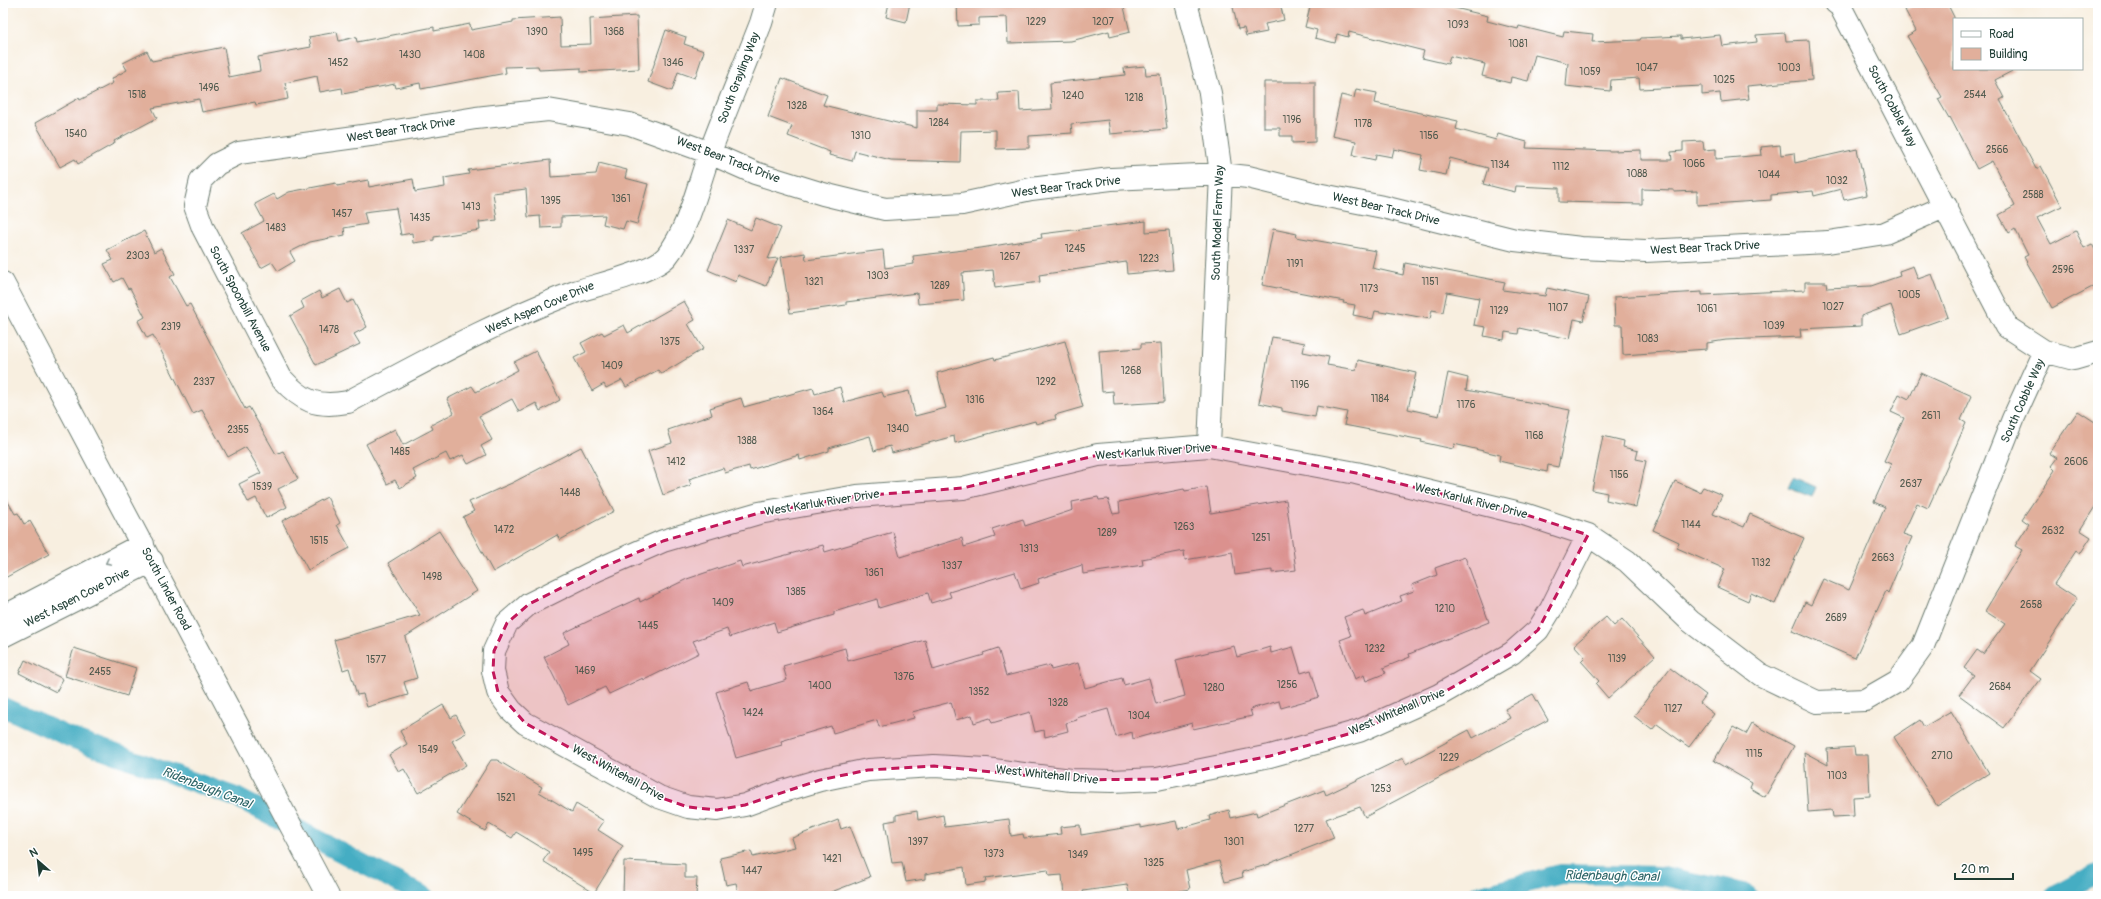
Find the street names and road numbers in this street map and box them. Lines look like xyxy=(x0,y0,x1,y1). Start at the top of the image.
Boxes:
street label: South Grayling Way xyxy=(715,30,763,126)
street label: South Cobble Way xyxy=(1864,63,1920,149)
street label: West Bear Track Drive xyxy=(346,114,456,146)
street label: West Bear Track Drive xyxy=(674,133,782,187)
street label: South Model Farm Way xyxy=(1208,165,1228,281)
street label: West Bear Track Drive xyxy=(1011,173,1121,201)
street label: West Bear Track Drive xyxy=(1331,189,1441,229)
street label: West Bear Track Drive xyxy=(1650,238,1760,258)
street label: South Spoonbill Avenue xyxy=(206,243,274,355)
street label: West Aspen Cove Drive xyxy=(484,278,597,338)
street label: South Cobble Way xyxy=(1998,357,2048,445)
street label: West Karluk River Drive xyxy=(1095,440,1211,464)
street label: West Karluk River Drive xyxy=(1413,480,1529,522)
street label: West Karluk River Drive xyxy=(764,487,880,519)
street label: South Linder Road xyxy=(138,545,194,633)
street label: West Aspen Cove Drive xyxy=(22,565,132,631)
street label: West Whitehall Drive xyxy=(1347,685,1447,739)
street label: West Whitehall Drive xyxy=(569,741,667,805)
street label: West Whitehall Drive xyxy=(995,762,1099,788)

